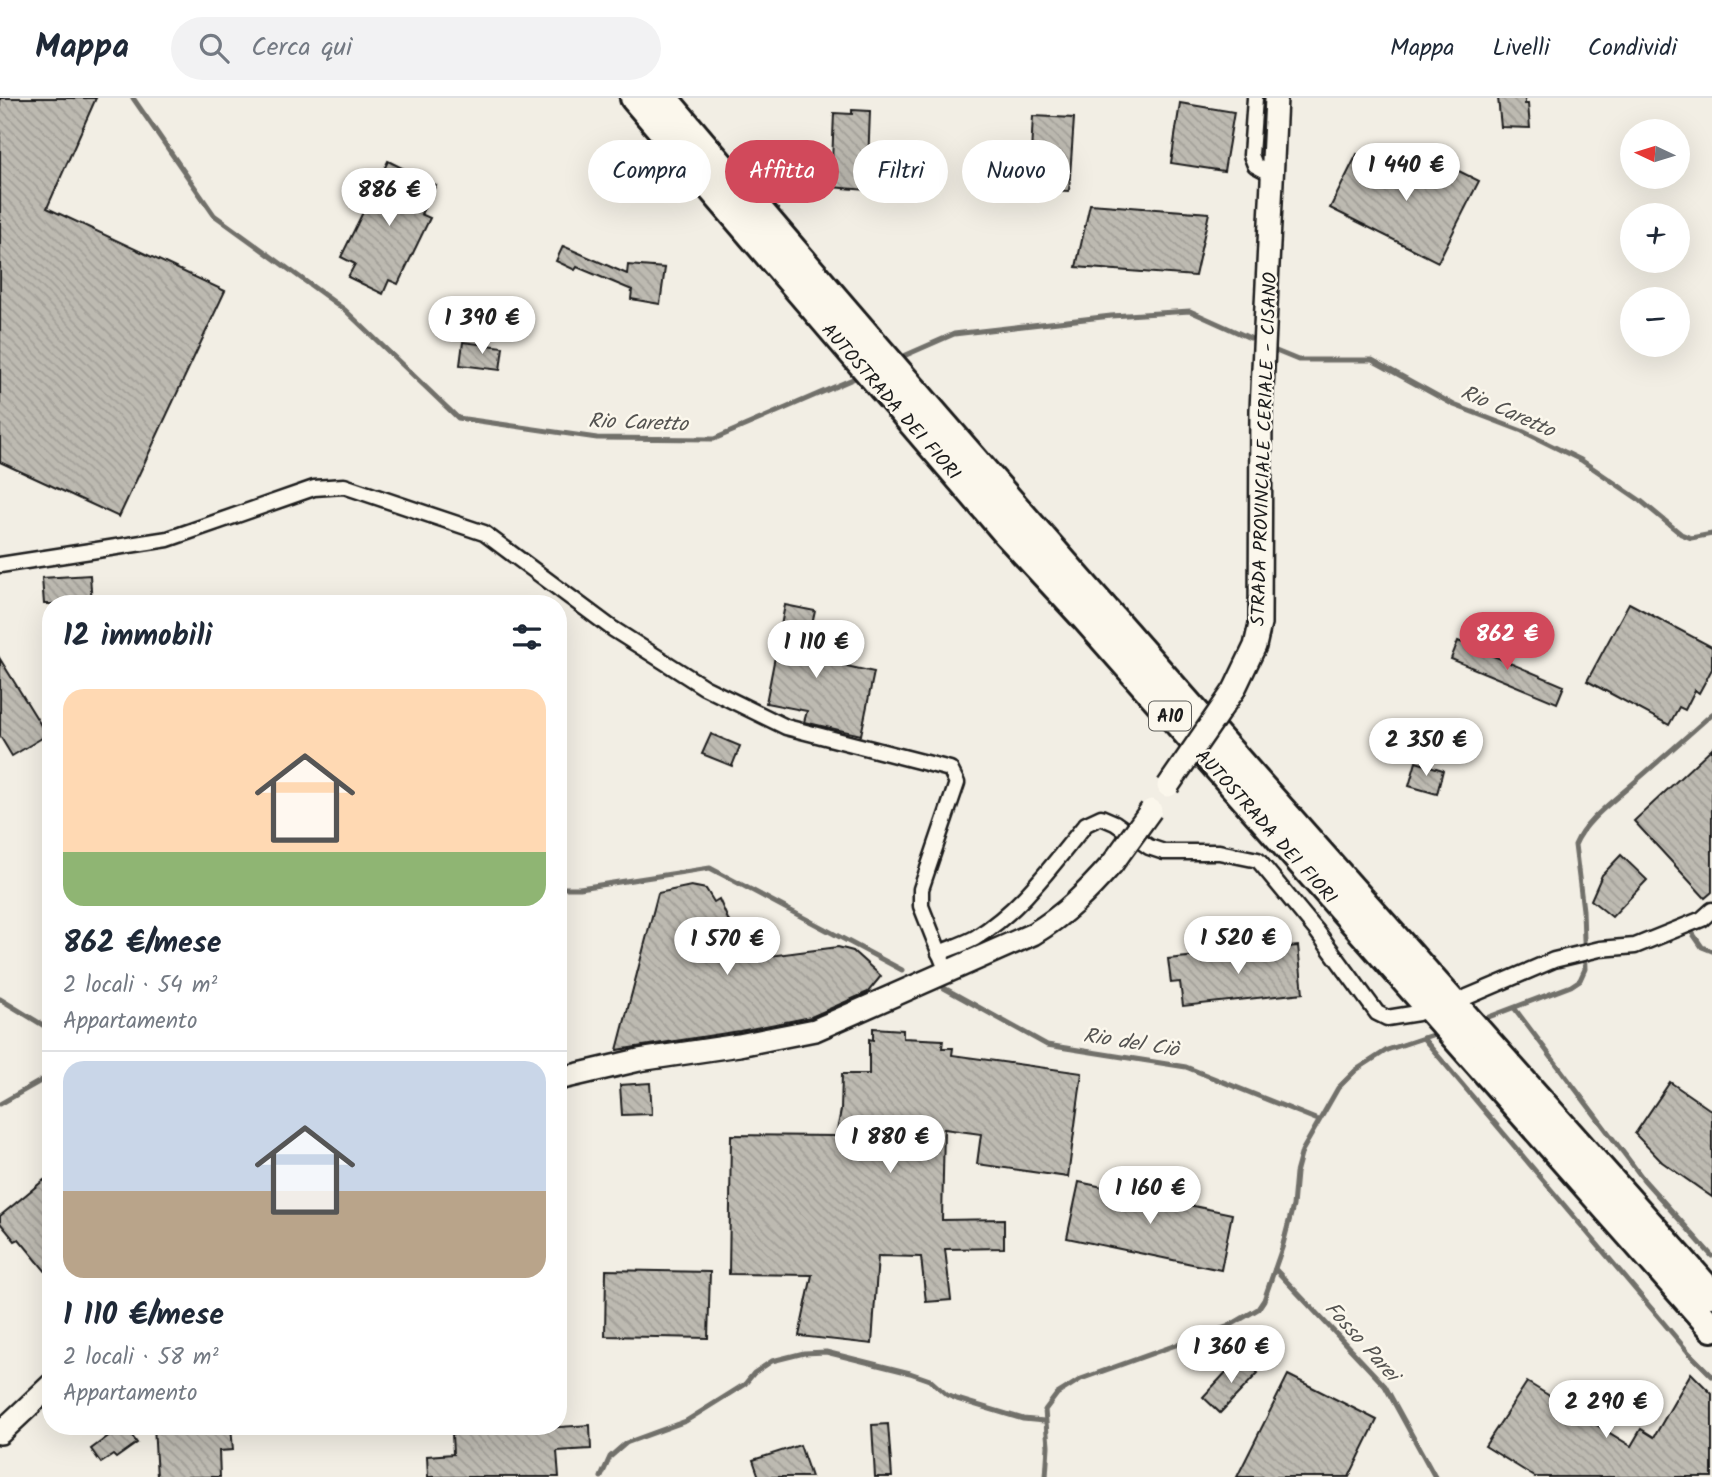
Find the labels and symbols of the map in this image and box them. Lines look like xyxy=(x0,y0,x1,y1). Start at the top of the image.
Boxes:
north arrow xyxy=(1620,119,1690,189)
pin: 1 440 € xyxy=(1341,144,1471,203)
pin: 886 € xyxy=(340,169,438,228)
street label: STRADA PROVINCIALE CERIALE - CISANO xyxy=(1244,271,1286,627)
pin: 1 390 € xyxy=(417,296,547,356)
street label: AUTOSTRADA DEI FIORI xyxy=(813,317,968,488)
water label: Rio Caretto xyxy=(1455,377,1561,448)
water label: Rio Caretto xyxy=(588,405,690,442)
pin: 862 € xyxy=(1458,612,1556,672)
pin: 1 110 € xyxy=(751,620,881,680)
road number: A10 xyxy=(1149,702,1191,730)
pin: 2 350 € xyxy=(1361,718,1491,778)
street label: AUTOSTRADA DEI FIORI xyxy=(1187,743,1344,912)
pin: 1 520 € xyxy=(1173,916,1303,976)
pin: 1 570 € xyxy=(662,918,792,977)
water label: Rio del Ciò xyxy=(1081,1020,1182,1068)
pin: 1 880 € xyxy=(825,1116,955,1175)
pin: 1 160 € xyxy=(1085,1166,1215,1226)
water label: Fosso Parei xyxy=(1316,1294,1409,1393)
pin: 1 360 € xyxy=(1166,1326,1296,1385)
pin: 2 290 € xyxy=(1541,1380,1671,1440)

